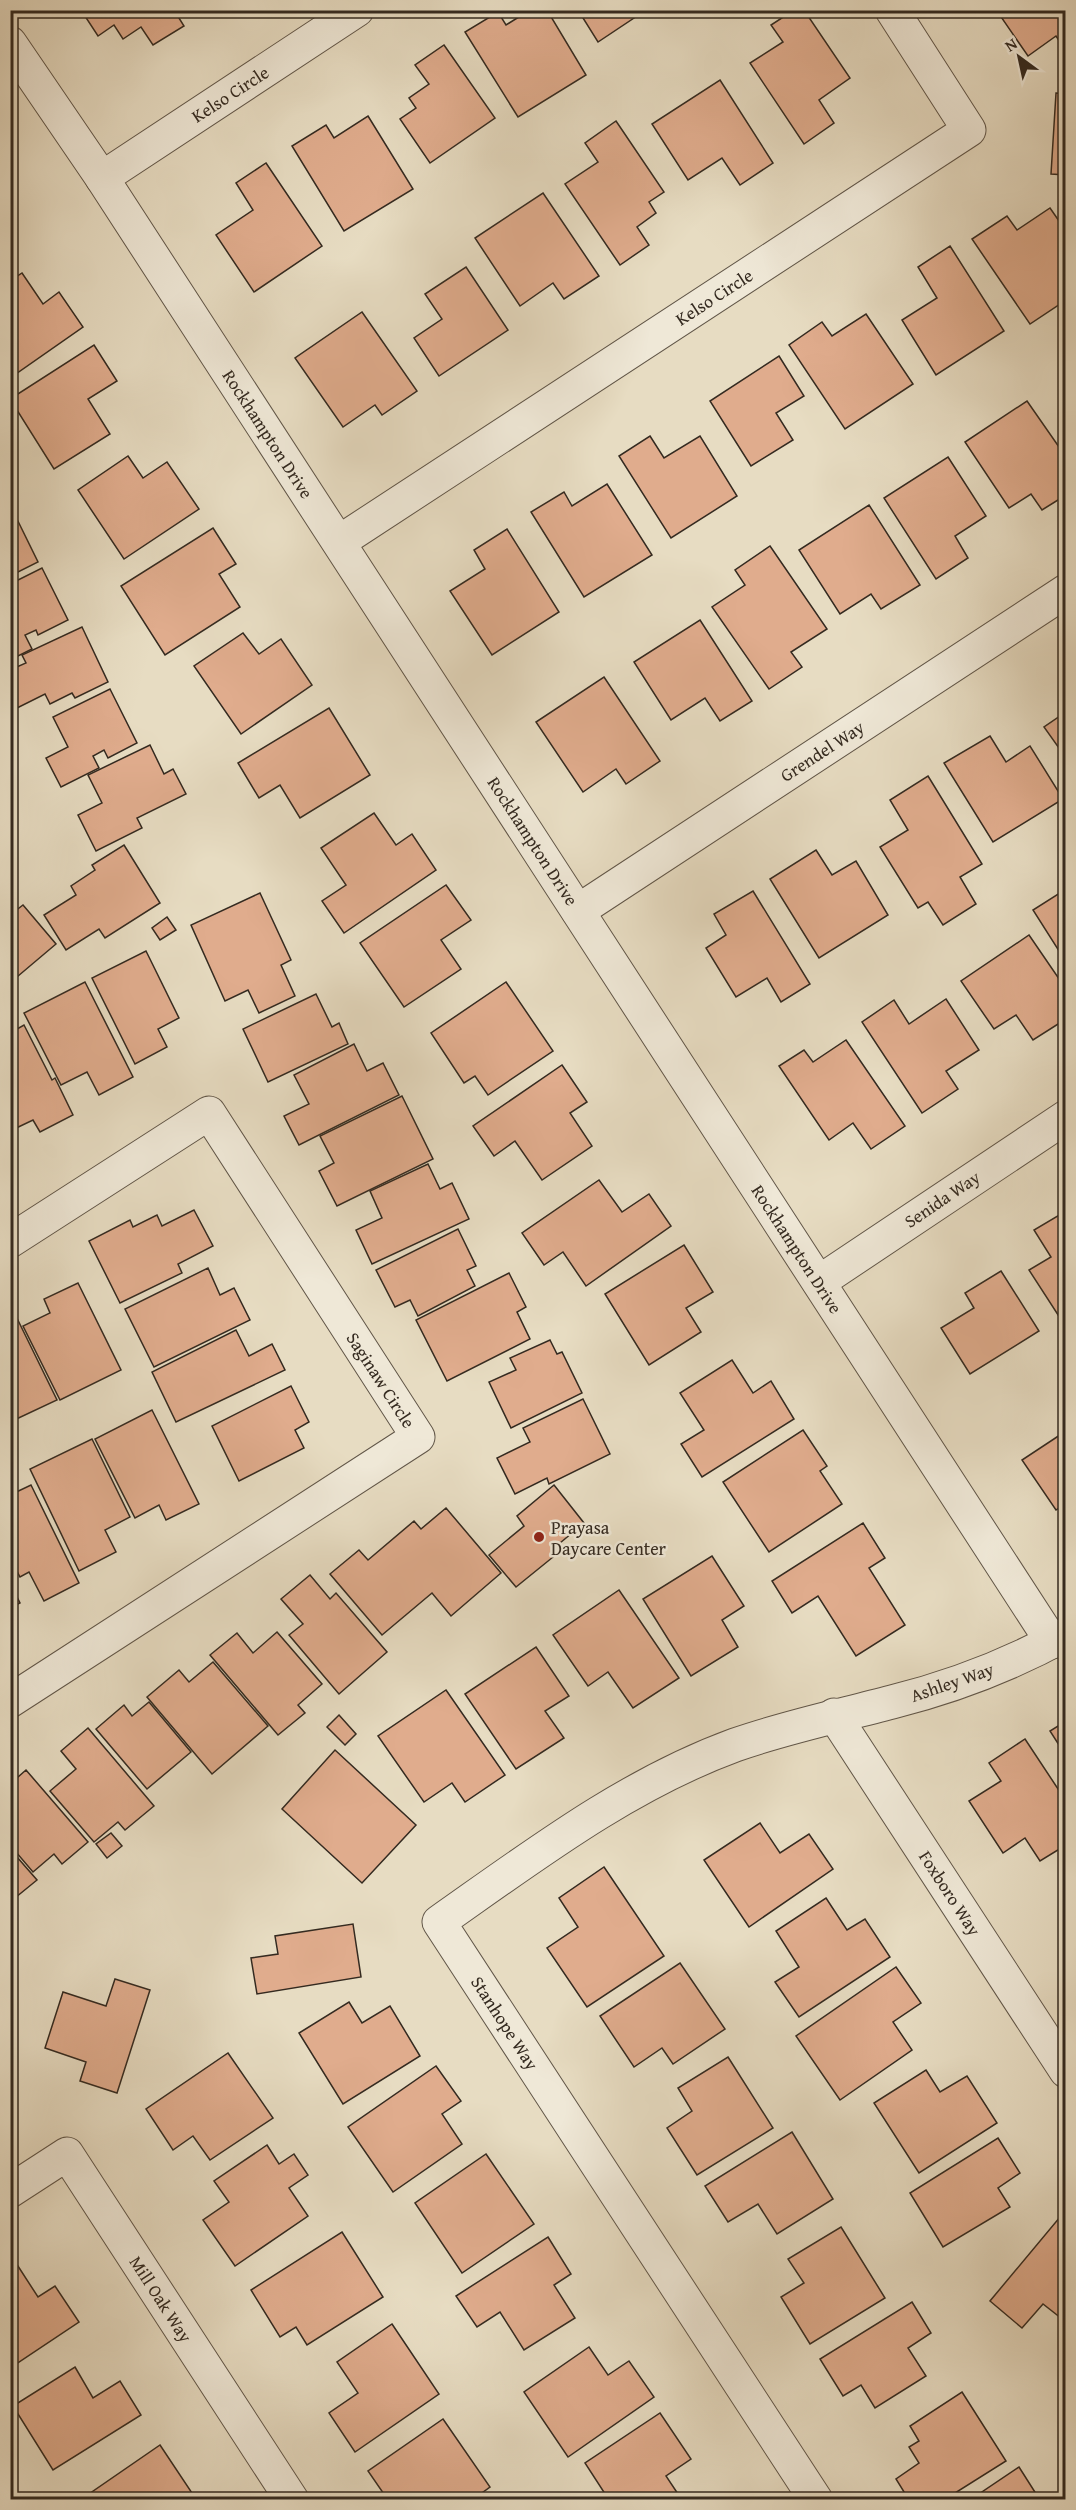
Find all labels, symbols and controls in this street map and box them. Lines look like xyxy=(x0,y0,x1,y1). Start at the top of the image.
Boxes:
north arrow xyxy=(989,27,1049,87)
text: N xyxy=(1000,31,1022,57)
street label: Kelso Circle xyxy=(186,59,274,129)
street label: Kelso Circle xyxy=(670,262,758,332)
street label: Rockhampton Drive xyxy=(216,364,320,504)
street label: Grendel Way xyxy=(775,714,869,788)
street label: Rockhampton Drive xyxy=(481,771,585,911)
street label: Senida Way xyxy=(899,1164,985,1234)
street label: Rockhampton Drive xyxy=(745,1179,849,1319)
street label: Saginaw Circle xyxy=(340,1327,422,1433)
place label: Prayasa Daycare Center xyxy=(551,1514,667,1562)
marker: Prayasa Daycare Center xyxy=(532,1530,546,1544)
street label: Ashley Way xyxy=(907,1655,997,1709)
street label: Foxboro Way xyxy=(912,1845,988,1941)
street label: Stanhope Way xyxy=(464,1971,546,2075)
street label: Mill Oak Way xyxy=(123,2250,199,2348)

